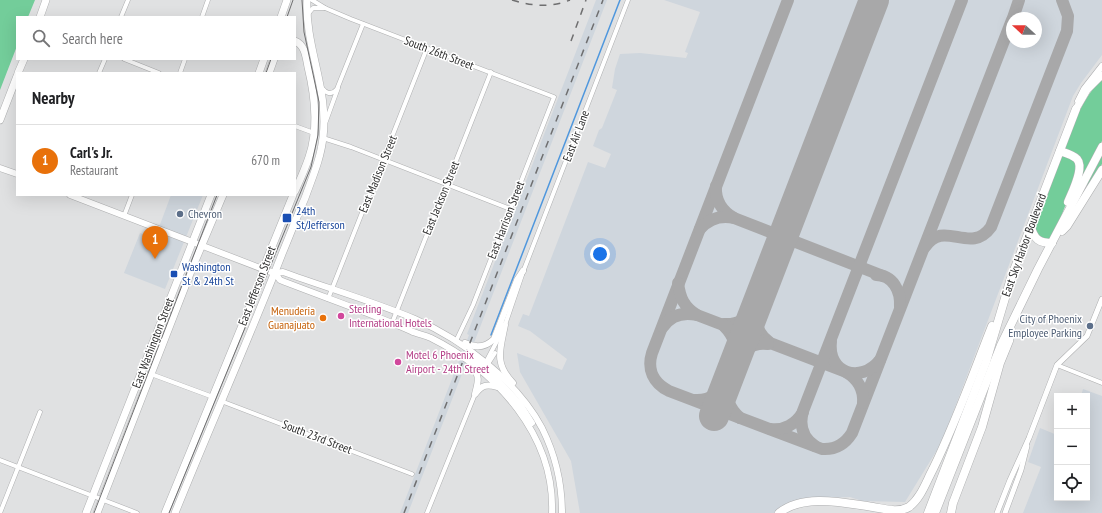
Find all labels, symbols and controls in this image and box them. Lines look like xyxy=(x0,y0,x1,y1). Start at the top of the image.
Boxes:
north arrow xyxy=(1006,12,1042,48)
search box xyxy=(16,16,296,60)
icon: search xyxy=(30,27,52,49)
text: Search here xyxy=(62,29,123,48)
street label: South 26th Street xyxy=(402,32,477,73)
text: Nearby xyxy=(32,87,75,109)
street label: East Air Lane xyxy=(559,108,592,163)
street label: East Madison Street xyxy=(355,132,400,215)
text: Carl's Jr. xyxy=(70,143,113,162)
text: 1 xyxy=(42,152,48,169)
text: 670 m xyxy=(251,152,280,169)
street label: East Jackson Street xyxy=(419,158,462,237)
text: Restaurant xyxy=(70,162,118,179)
street label: East Harrison Street xyxy=(484,178,528,261)
street label: East Sky Harbor Boulevard xyxy=(998,191,1049,298)
place label: 24th St/Jefferson xyxy=(296,203,345,232)
place label: Chevron xyxy=(188,206,222,221)
marker: Chevron xyxy=(175,209,185,219)
marker: 24th St/Jefferson xyxy=(281,212,293,224)
pin: 1 xyxy=(142,226,168,259)
street label: East Jefferson Street xyxy=(234,243,279,328)
your location xyxy=(590,244,610,264)
place label: Washington St & 24th St xyxy=(182,259,234,288)
marker: Washington St & 24th St xyxy=(169,269,179,279)
street label: East Washington Street xyxy=(128,295,177,390)
place label: Sterling International Hotels xyxy=(349,301,432,330)
place label: Menuderia Guanajuato xyxy=(268,303,315,332)
marker: Sterling International Hotels xyxy=(336,311,346,321)
place label: City of Phoenix Employee Parking xyxy=(1008,311,1082,340)
marker: Menuderia Guanajuato xyxy=(318,313,328,323)
marker: City of Phoenix Employee Parking xyxy=(1085,321,1095,331)
place label: Motel 6 Phoenix Airport - 24th Street xyxy=(406,347,490,376)
marker: Motel 6 Phoenix Airport - 24th Street xyxy=(393,357,403,367)
map controls xyxy=(1054,393,1090,501)
button: + xyxy=(1054,393,1090,429)
street label: South 23rd Street xyxy=(280,416,355,457)
button: − xyxy=(1054,429,1090,465)
button: locate xyxy=(1054,465,1090,501)

